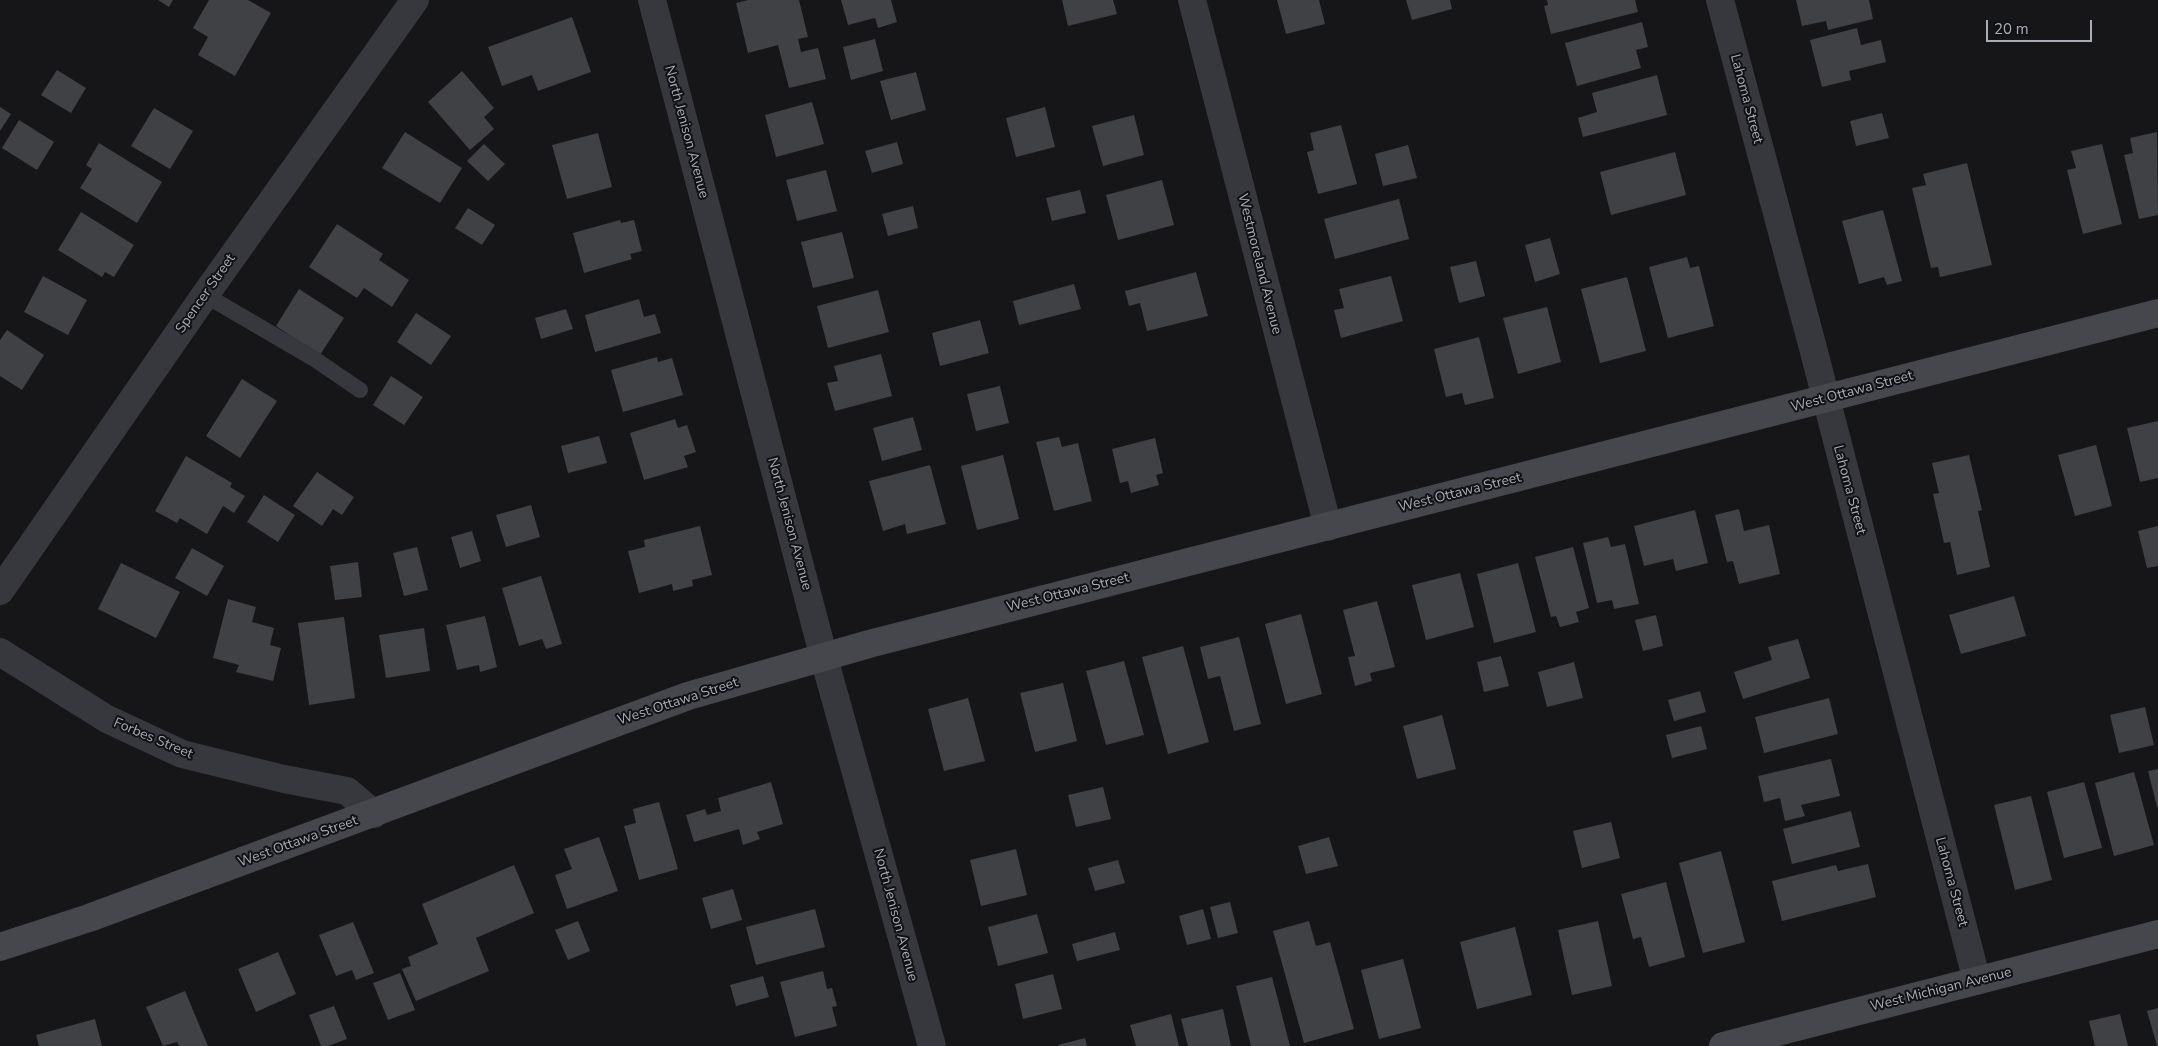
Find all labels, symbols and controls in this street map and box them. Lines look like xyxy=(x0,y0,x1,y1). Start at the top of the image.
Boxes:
scale bar xyxy=(1988,10,2094,42)
text: 20 m xyxy=(1994,19,2029,39)
street label: Lahoma Street xyxy=(1726,52,1766,146)
street label: North Jenison Avenue xyxy=(660,64,712,200)
street label: Westmoreland Avenue xyxy=(1233,192,1285,336)
street label: Spencer Street xyxy=(173,251,239,337)
street label: West Ottawa Street xyxy=(1789,368,1915,416)
street label: Lahoma Street xyxy=(1829,443,1869,537)
street label: North Jenison Avenue xyxy=(763,456,815,592)
street label: West Ottawa Street xyxy=(1397,470,1523,516)
street label: West Ottawa Street xyxy=(1005,570,1131,616)
street label: West Ottawa Street xyxy=(616,675,740,729)
street label: Forbes Street xyxy=(111,715,195,763)
street label: West Ottawa Street xyxy=(236,813,360,871)
street label: Lahoma Street xyxy=(1931,835,1971,929)
street label: North Jenison Avenue xyxy=(869,847,921,983)
street label: West Michigan Avenue xyxy=(1869,964,2013,1016)

